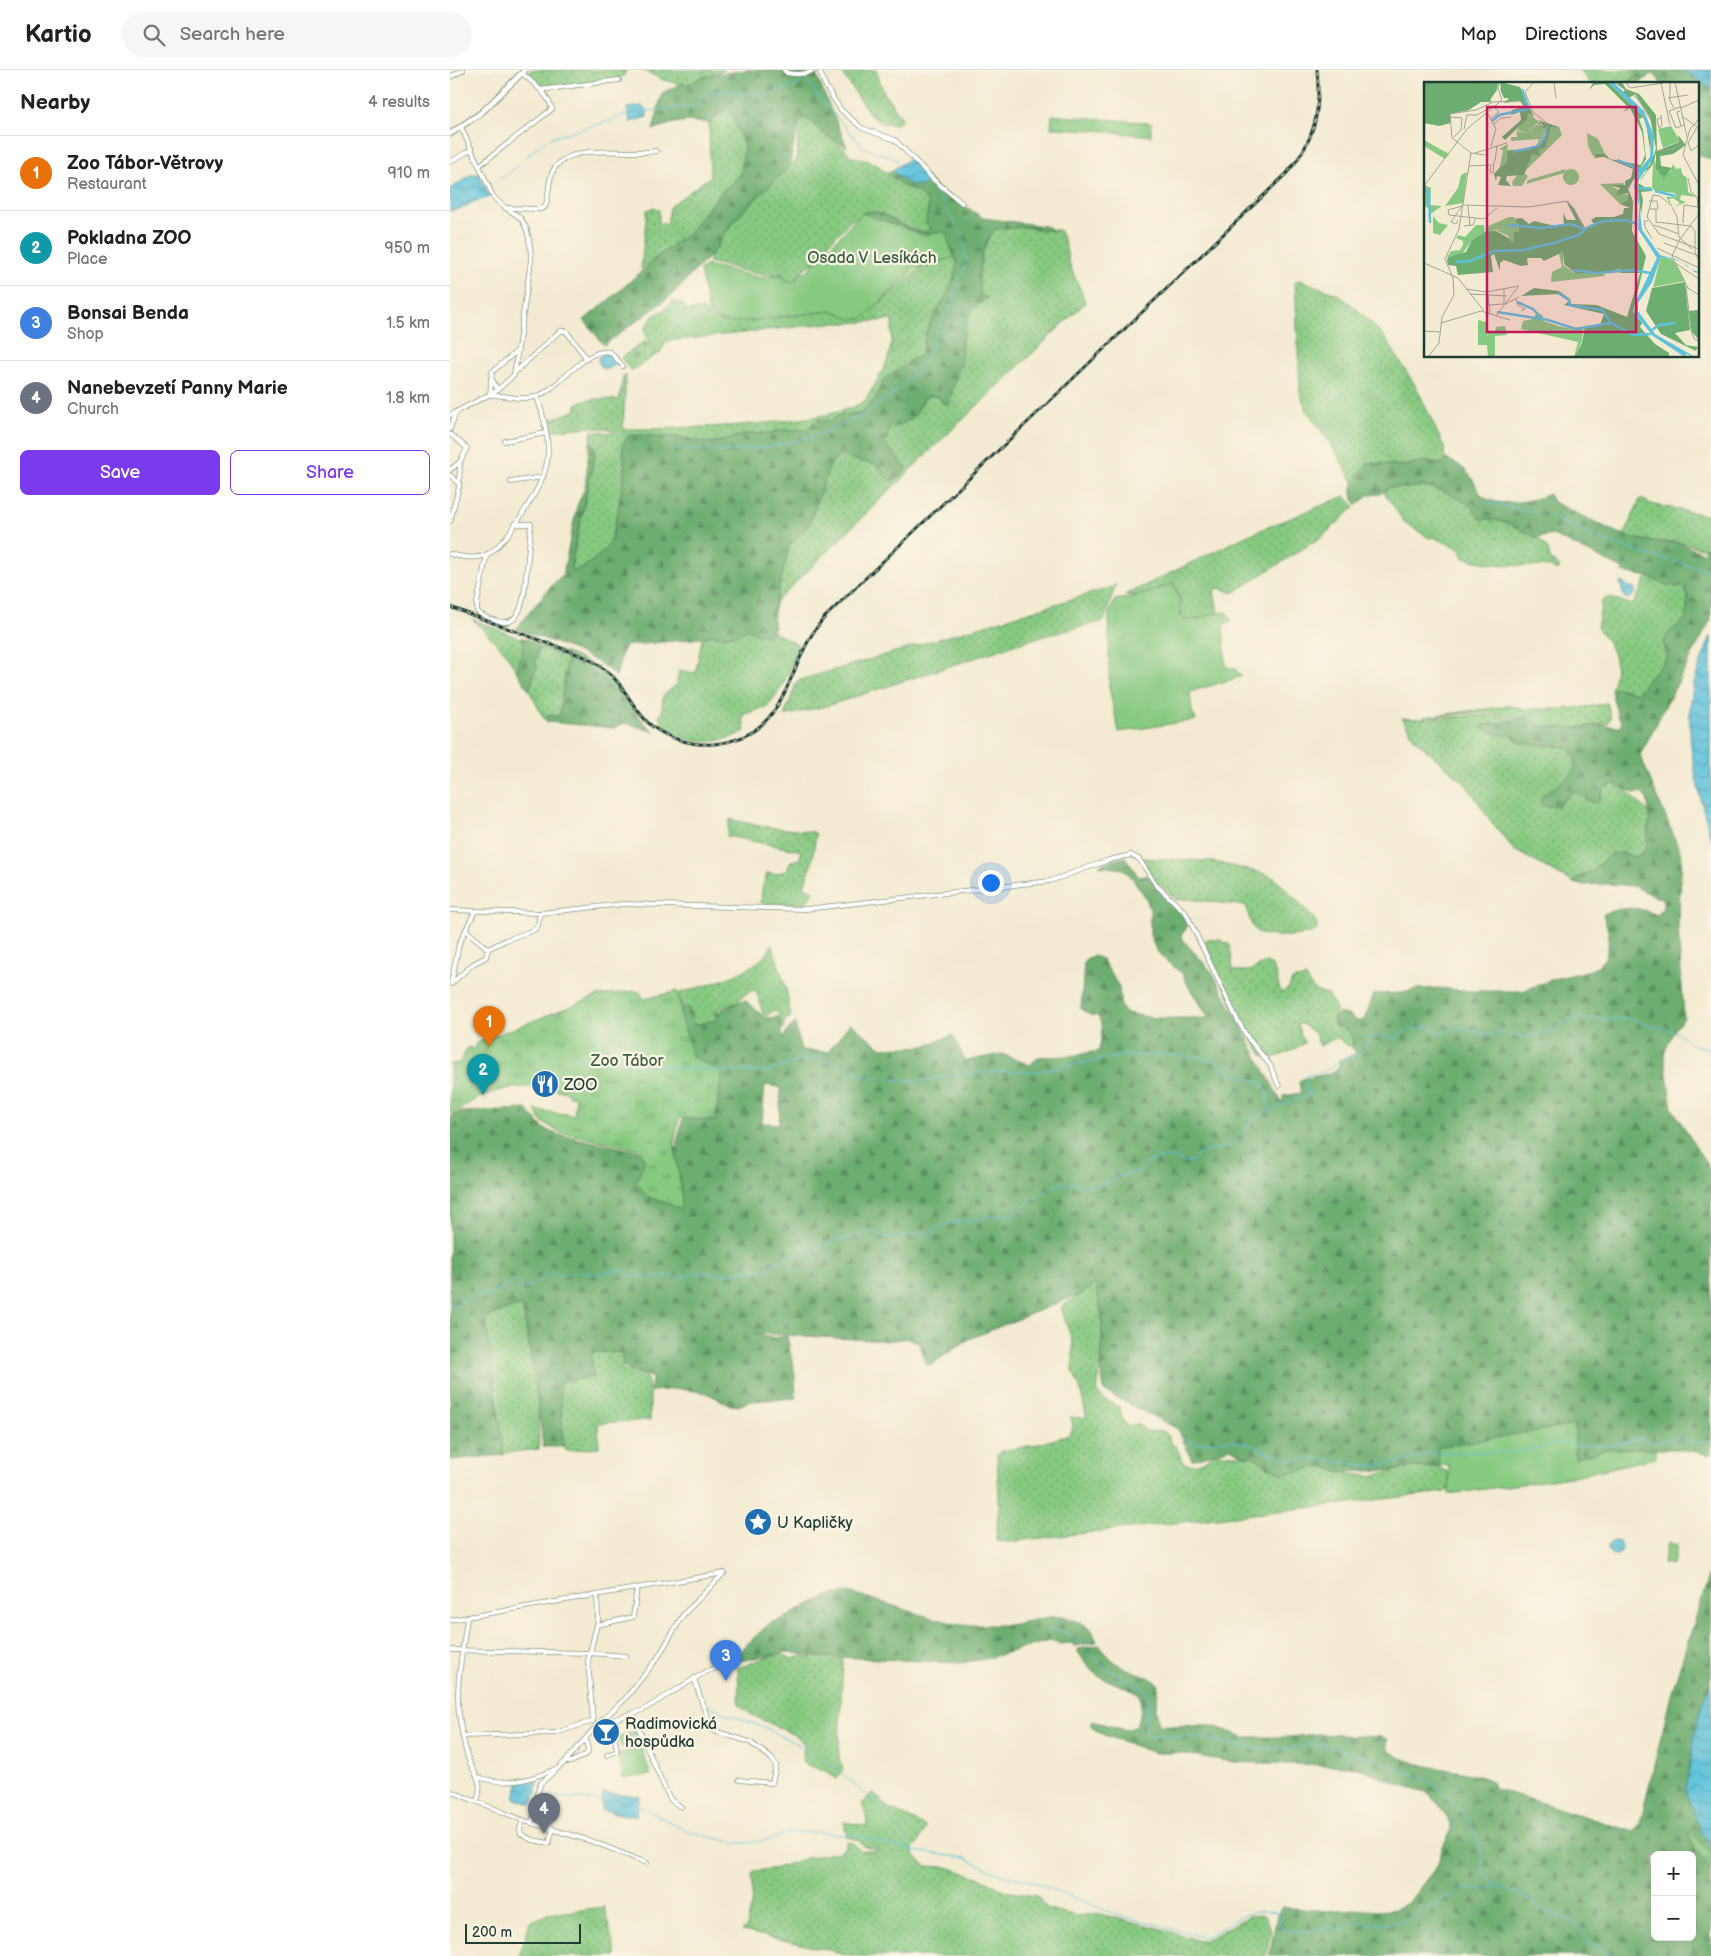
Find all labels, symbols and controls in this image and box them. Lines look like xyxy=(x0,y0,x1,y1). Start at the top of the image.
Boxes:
search box xyxy=(122,12,472,57)
text: Kartio xyxy=(25,20,92,49)
icon: search xyxy=(140,21,168,49)
text: Search here xyxy=(180,23,285,46)
text: Map xyxy=(1461,24,1497,45)
text: Directions xyxy=(1525,24,1607,45)
text: Saved xyxy=(1635,24,1686,45)
inset map xyxy=(1424,82,1698,358)
text: Nearby xyxy=(20,90,90,115)
text: 4 results xyxy=(368,93,430,112)
text: Zoo Tábor-Větrovy xyxy=(67,152,223,175)
text: 1 xyxy=(33,164,39,183)
text: 910 m xyxy=(388,164,430,183)
text: Restaurant xyxy=(67,175,147,194)
text: Pokladna ZOO xyxy=(67,227,191,250)
text: 2 xyxy=(31,239,41,258)
text: 950 m xyxy=(385,239,430,258)
park label: Osada V Lesíkách xyxy=(807,249,937,268)
text: Place xyxy=(67,250,108,269)
text: Bonsai Benda xyxy=(67,302,189,325)
text: 3 xyxy=(31,314,41,333)
text: 1.5 km xyxy=(386,314,430,333)
text: Shop xyxy=(67,325,104,344)
text: Nanebevzetí Panny Marie xyxy=(67,377,288,400)
text: 4 xyxy=(31,389,41,408)
text: 1.8 km xyxy=(386,389,430,408)
text: Church xyxy=(67,400,119,419)
button: Save xyxy=(20,450,220,495)
button: Share xyxy=(230,450,430,495)
your location xyxy=(978,870,1004,896)
pin: 1 xyxy=(473,1006,505,1047)
park label: Zoo Tábor xyxy=(590,1052,664,1071)
pin: 2 xyxy=(467,1054,499,1095)
restaurant icon: ZOO xyxy=(530,1069,560,1099)
place label: ZOO xyxy=(563,1076,597,1095)
place icon: U Kapličky xyxy=(743,1507,773,1537)
place label: U Kapličky xyxy=(777,1514,854,1533)
pin: 3 xyxy=(710,1640,742,1681)
place label: Radimovická hospůdka xyxy=(625,1715,717,1752)
bar icon: Radimovická hospůdka xyxy=(591,1717,621,1747)
pin: 4 xyxy=(528,1793,560,1834)
map controls xyxy=(1651,1851,1696,1941)
button: + xyxy=(1651,1851,1696,1896)
button: − xyxy=(1651,1896,1696,1941)
scale bar xyxy=(465,1921,581,1944)
text: 200 m xyxy=(472,1924,512,1941)

